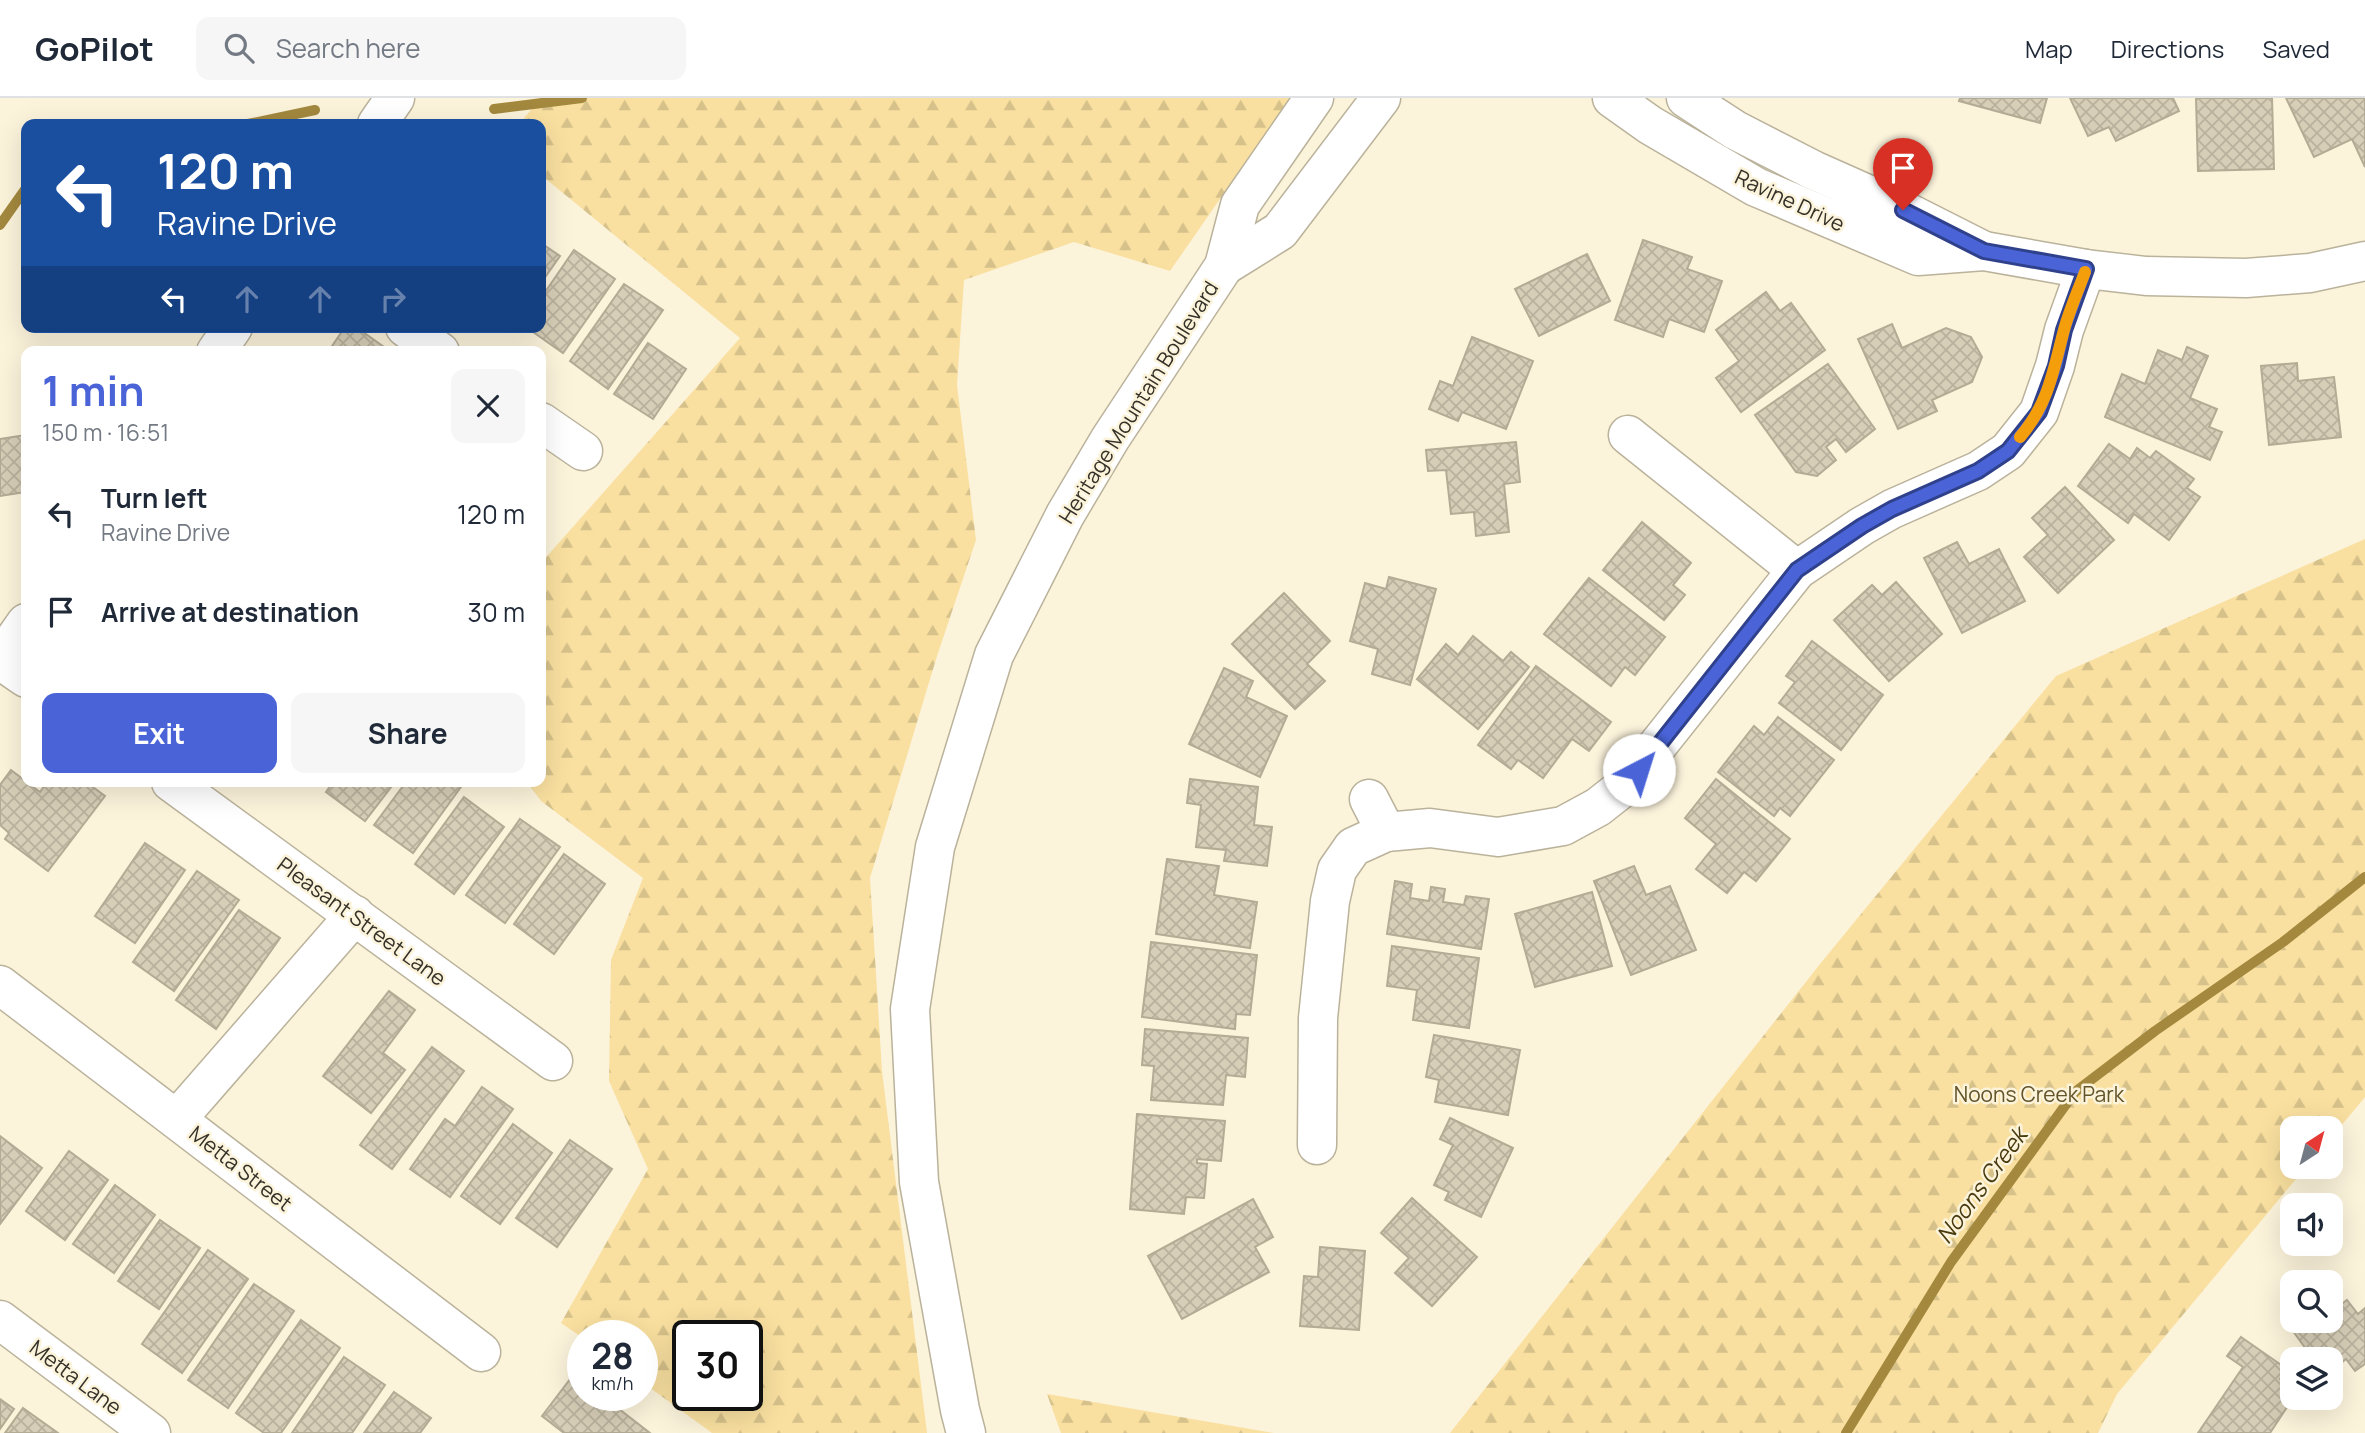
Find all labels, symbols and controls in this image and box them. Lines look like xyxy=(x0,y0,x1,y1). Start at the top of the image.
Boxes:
search box xyxy=(196,17,686,80)
text: GoPilot xyxy=(35,26,154,71)
icon: search xyxy=(220,29,258,67)
text: Search here xyxy=(276,30,420,66)
text: Map xyxy=(2025,32,2073,65)
text: Directions xyxy=(2111,32,2224,65)
text: Saved xyxy=(2262,32,2330,65)
text: 120 m xyxy=(157,137,294,204)
pin xyxy=(1873,138,1933,210)
icon: left xyxy=(42,147,133,238)
icon: arrive xyxy=(1884,149,1922,187)
street label: Ravine Drive xyxy=(1731,162,1849,238)
text: Ravine Drive xyxy=(157,201,337,245)
street label: Heritage Mountain Boulevard xyxy=(1052,276,1224,528)
icon: left xyxy=(155,280,193,318)
icon: ahead xyxy=(228,280,266,318)
icon: ahead xyxy=(301,280,339,318)
icon: right xyxy=(374,280,412,318)
text: 1 min xyxy=(42,361,145,419)
button: close xyxy=(451,369,525,443)
text: 150 m · 16:51 xyxy=(42,416,169,448)
text: Turn left xyxy=(101,480,208,516)
icon: left xyxy=(42,495,80,533)
text: 120 m xyxy=(457,496,525,532)
text: Ravine Drive xyxy=(101,516,230,548)
icon: arrive xyxy=(42,593,80,631)
text: Arrive at destination xyxy=(101,594,359,630)
text: 30 m xyxy=(468,594,525,630)
button: Exit xyxy=(42,693,277,773)
button: Share xyxy=(291,693,525,773)
position arrow xyxy=(1602,733,1676,807)
street label: Pleasant Street Lane xyxy=(272,850,452,992)
park label: Noons Creek Park xyxy=(1954,1080,2125,1108)
north arrow xyxy=(2280,1116,2343,1180)
map controls xyxy=(2280,1116,2343,1410)
water label: Noons Creek xyxy=(1928,1118,2036,1249)
street label: Metta Street xyxy=(184,1119,298,1217)
button: sound xyxy=(2280,1193,2343,1256)
button: search xyxy=(2280,1270,2343,1333)
speed limit sign: 30 xyxy=(672,1320,763,1411)
text: 28 xyxy=(591,1332,634,1380)
street label: Metta Lane xyxy=(24,1333,128,1421)
button: layers xyxy=(2280,1347,2343,1410)
text: km/h xyxy=(592,1371,633,1395)

